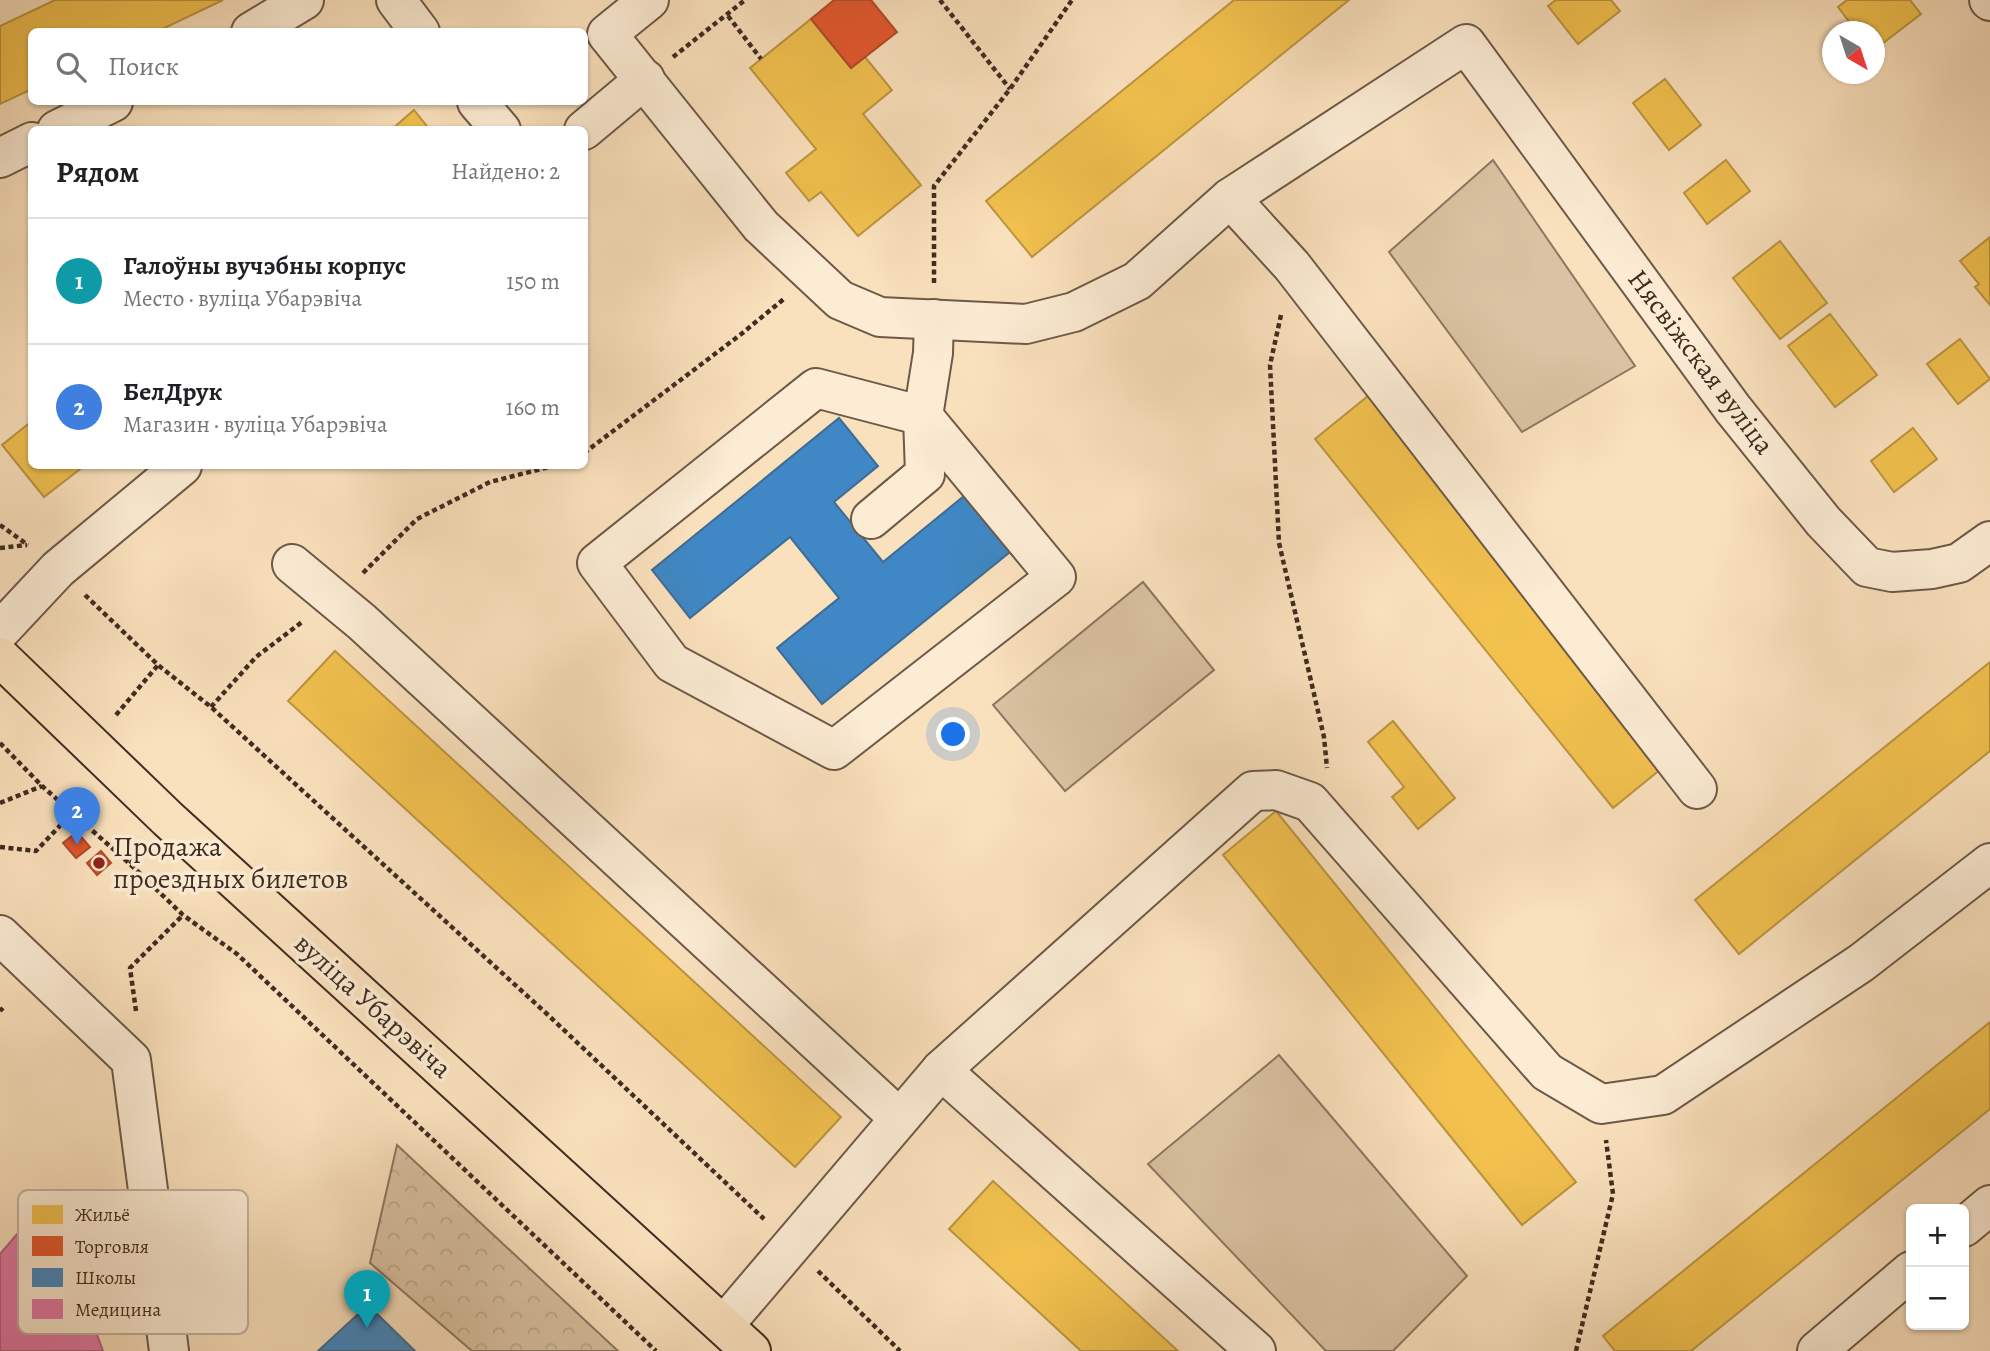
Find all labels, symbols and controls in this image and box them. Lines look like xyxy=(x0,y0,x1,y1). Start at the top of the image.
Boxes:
north arrow xyxy=(1822,21,1885,84)
search box xyxy=(28,28,588,105)
icon: search xyxy=(52,48,90,86)
text: Поиск xyxy=(108,49,179,84)
text: Рядом xyxy=(56,152,139,192)
text: Найдено: 2 xyxy=(451,156,560,187)
text: Галоўны вучэбны корпус xyxy=(123,248,406,283)
street label: Нясвіжская вуліца xyxy=(1619,262,1783,462)
text: 1 xyxy=(75,266,83,297)
text: 150 m xyxy=(506,266,560,297)
text: Место · вуліца Убарэвіча xyxy=(123,283,362,314)
text: БелДрук xyxy=(123,374,223,409)
text: 2 xyxy=(73,392,85,423)
text: 160 m xyxy=(506,392,560,423)
text: Магазин · вуліца Убарэвіча xyxy=(123,409,388,440)
your location xyxy=(936,717,970,751)
pin: 2 xyxy=(54,787,100,845)
place label: Продажа проездных билетов xyxy=(113,828,348,898)
marker: Продажа проездных билетов xyxy=(91,855,107,871)
street label: вуліца Убарэвіча xyxy=(286,925,460,1087)
legend xyxy=(18,1190,248,1334)
text: Жильё xyxy=(75,1202,130,1228)
map controls xyxy=(1906,1204,1969,1330)
button: + xyxy=(1906,1204,1969,1267)
text: Торговля xyxy=(75,1234,149,1260)
text: Школы xyxy=(75,1265,136,1291)
button: − xyxy=(1906,1267,1969,1330)
pin: 1 xyxy=(344,1270,390,1328)
text: Медицина xyxy=(75,1297,162,1323)

